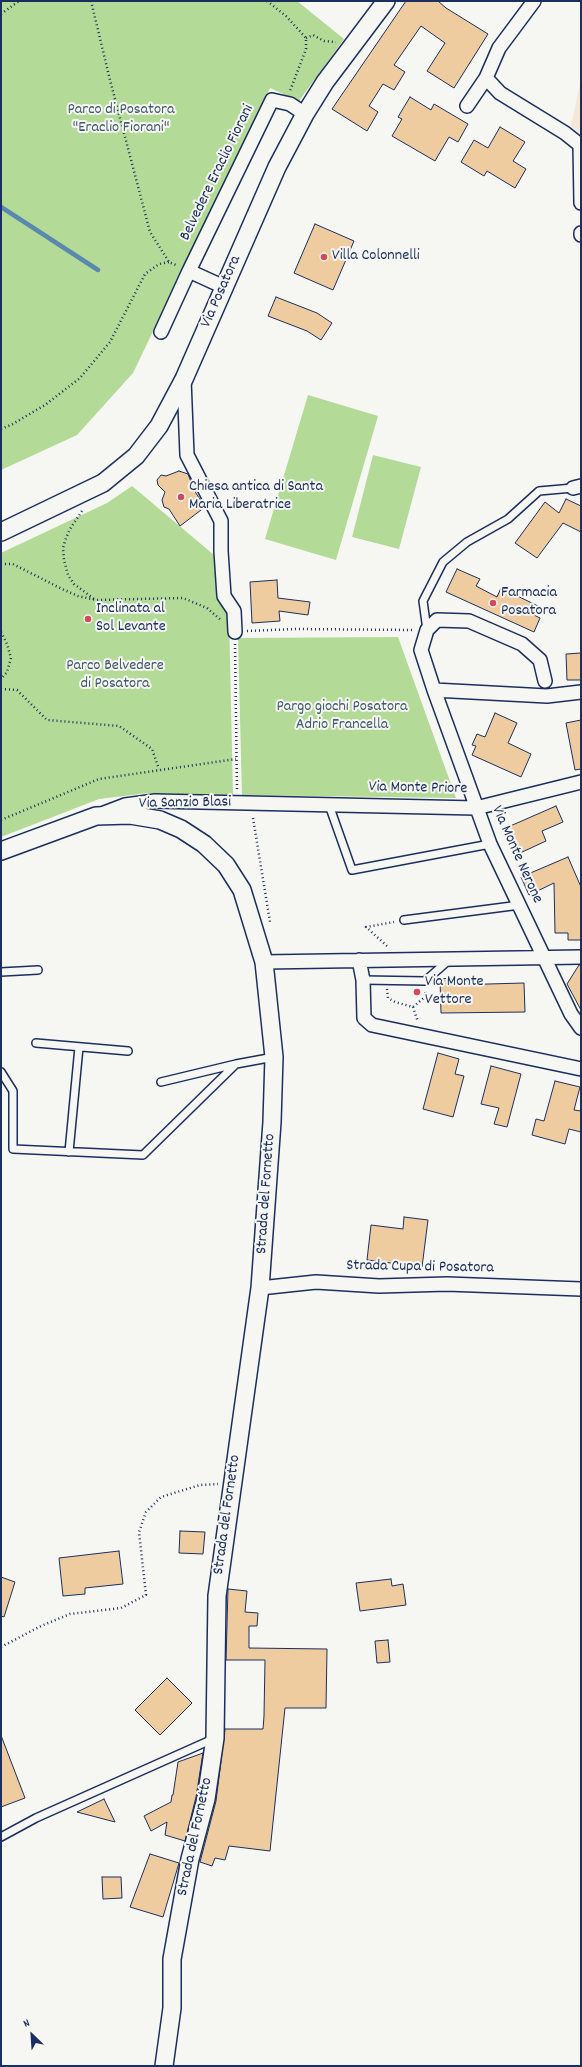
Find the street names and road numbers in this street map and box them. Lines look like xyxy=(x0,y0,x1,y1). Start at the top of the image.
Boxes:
street label: Belvedere Eraclio Fiorani xyxy=(177,102,259,244)
street label: Via Posatora xyxy=(198,253,246,331)
street label: Via Monte Priore xyxy=(369,779,467,799)
street label: Via Sanzio Blasi xyxy=(139,794,231,814)
street label: Via Monte Nerone xyxy=(486,803,546,907)
street label: Strada del Fornetto xyxy=(253,1133,281,1255)
street label: Strada Cupa di Posatora xyxy=(346,1257,494,1279)
street label: Strada del Fornetto xyxy=(210,1454,246,1576)
street label: Strada del Fornetto xyxy=(174,1776,218,1898)

